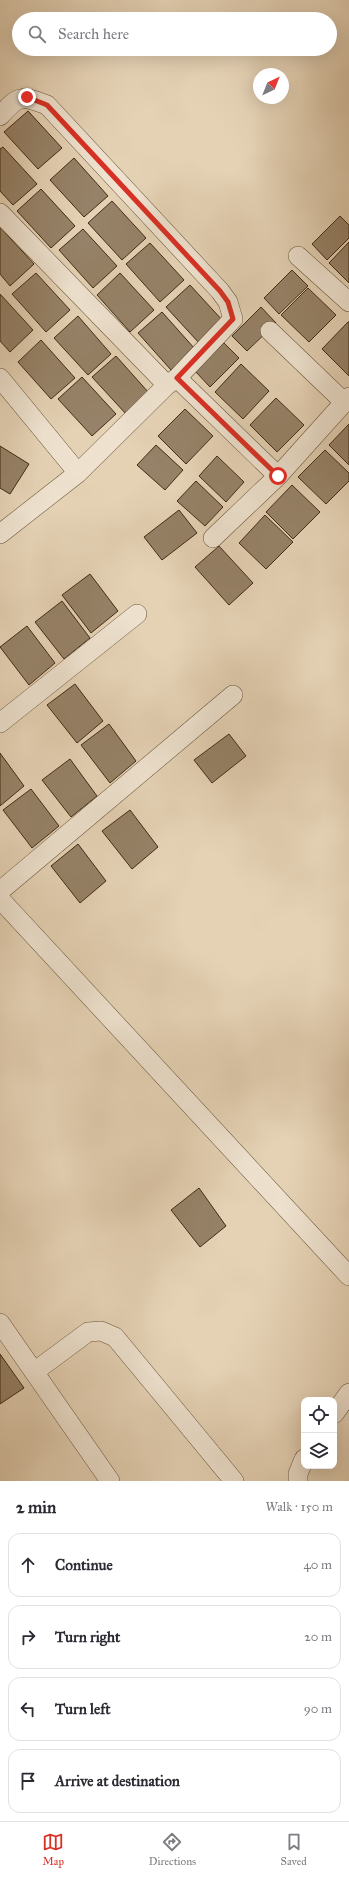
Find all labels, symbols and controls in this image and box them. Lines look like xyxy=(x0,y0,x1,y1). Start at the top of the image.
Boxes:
search box xyxy=(12,12,337,56)
icon: search xyxy=(26,23,48,45)
text: Search here xyxy=(58,25,129,43)
north arrow xyxy=(253,68,289,104)
route end xyxy=(18,88,36,106)
route start xyxy=(269,467,287,485)
map controls xyxy=(301,1397,337,1469)
button: locate xyxy=(301,1397,337,1433)
button: layers xyxy=(301,1433,337,1469)
text: 2 min xyxy=(16,1497,56,1518)
text: Walk · 150 m xyxy=(265,1499,333,1515)
icon: ahead xyxy=(17,1554,39,1576)
text: Continue xyxy=(55,1556,113,1574)
text: 40 m xyxy=(303,1557,332,1573)
icon: right xyxy=(17,1626,39,1648)
text: Turn right xyxy=(55,1628,120,1646)
text: 20 m xyxy=(304,1629,332,1645)
icon: left xyxy=(17,1698,39,1720)
text: Turn left xyxy=(55,1700,111,1718)
text: 90 m xyxy=(304,1701,332,1717)
icon: arrive xyxy=(17,1770,39,1792)
text: Arrive at destination xyxy=(55,1772,180,1790)
tab: Map xyxy=(42,1831,64,1868)
tab: Directions xyxy=(149,1831,196,1868)
tab: Saved xyxy=(281,1831,307,1868)

